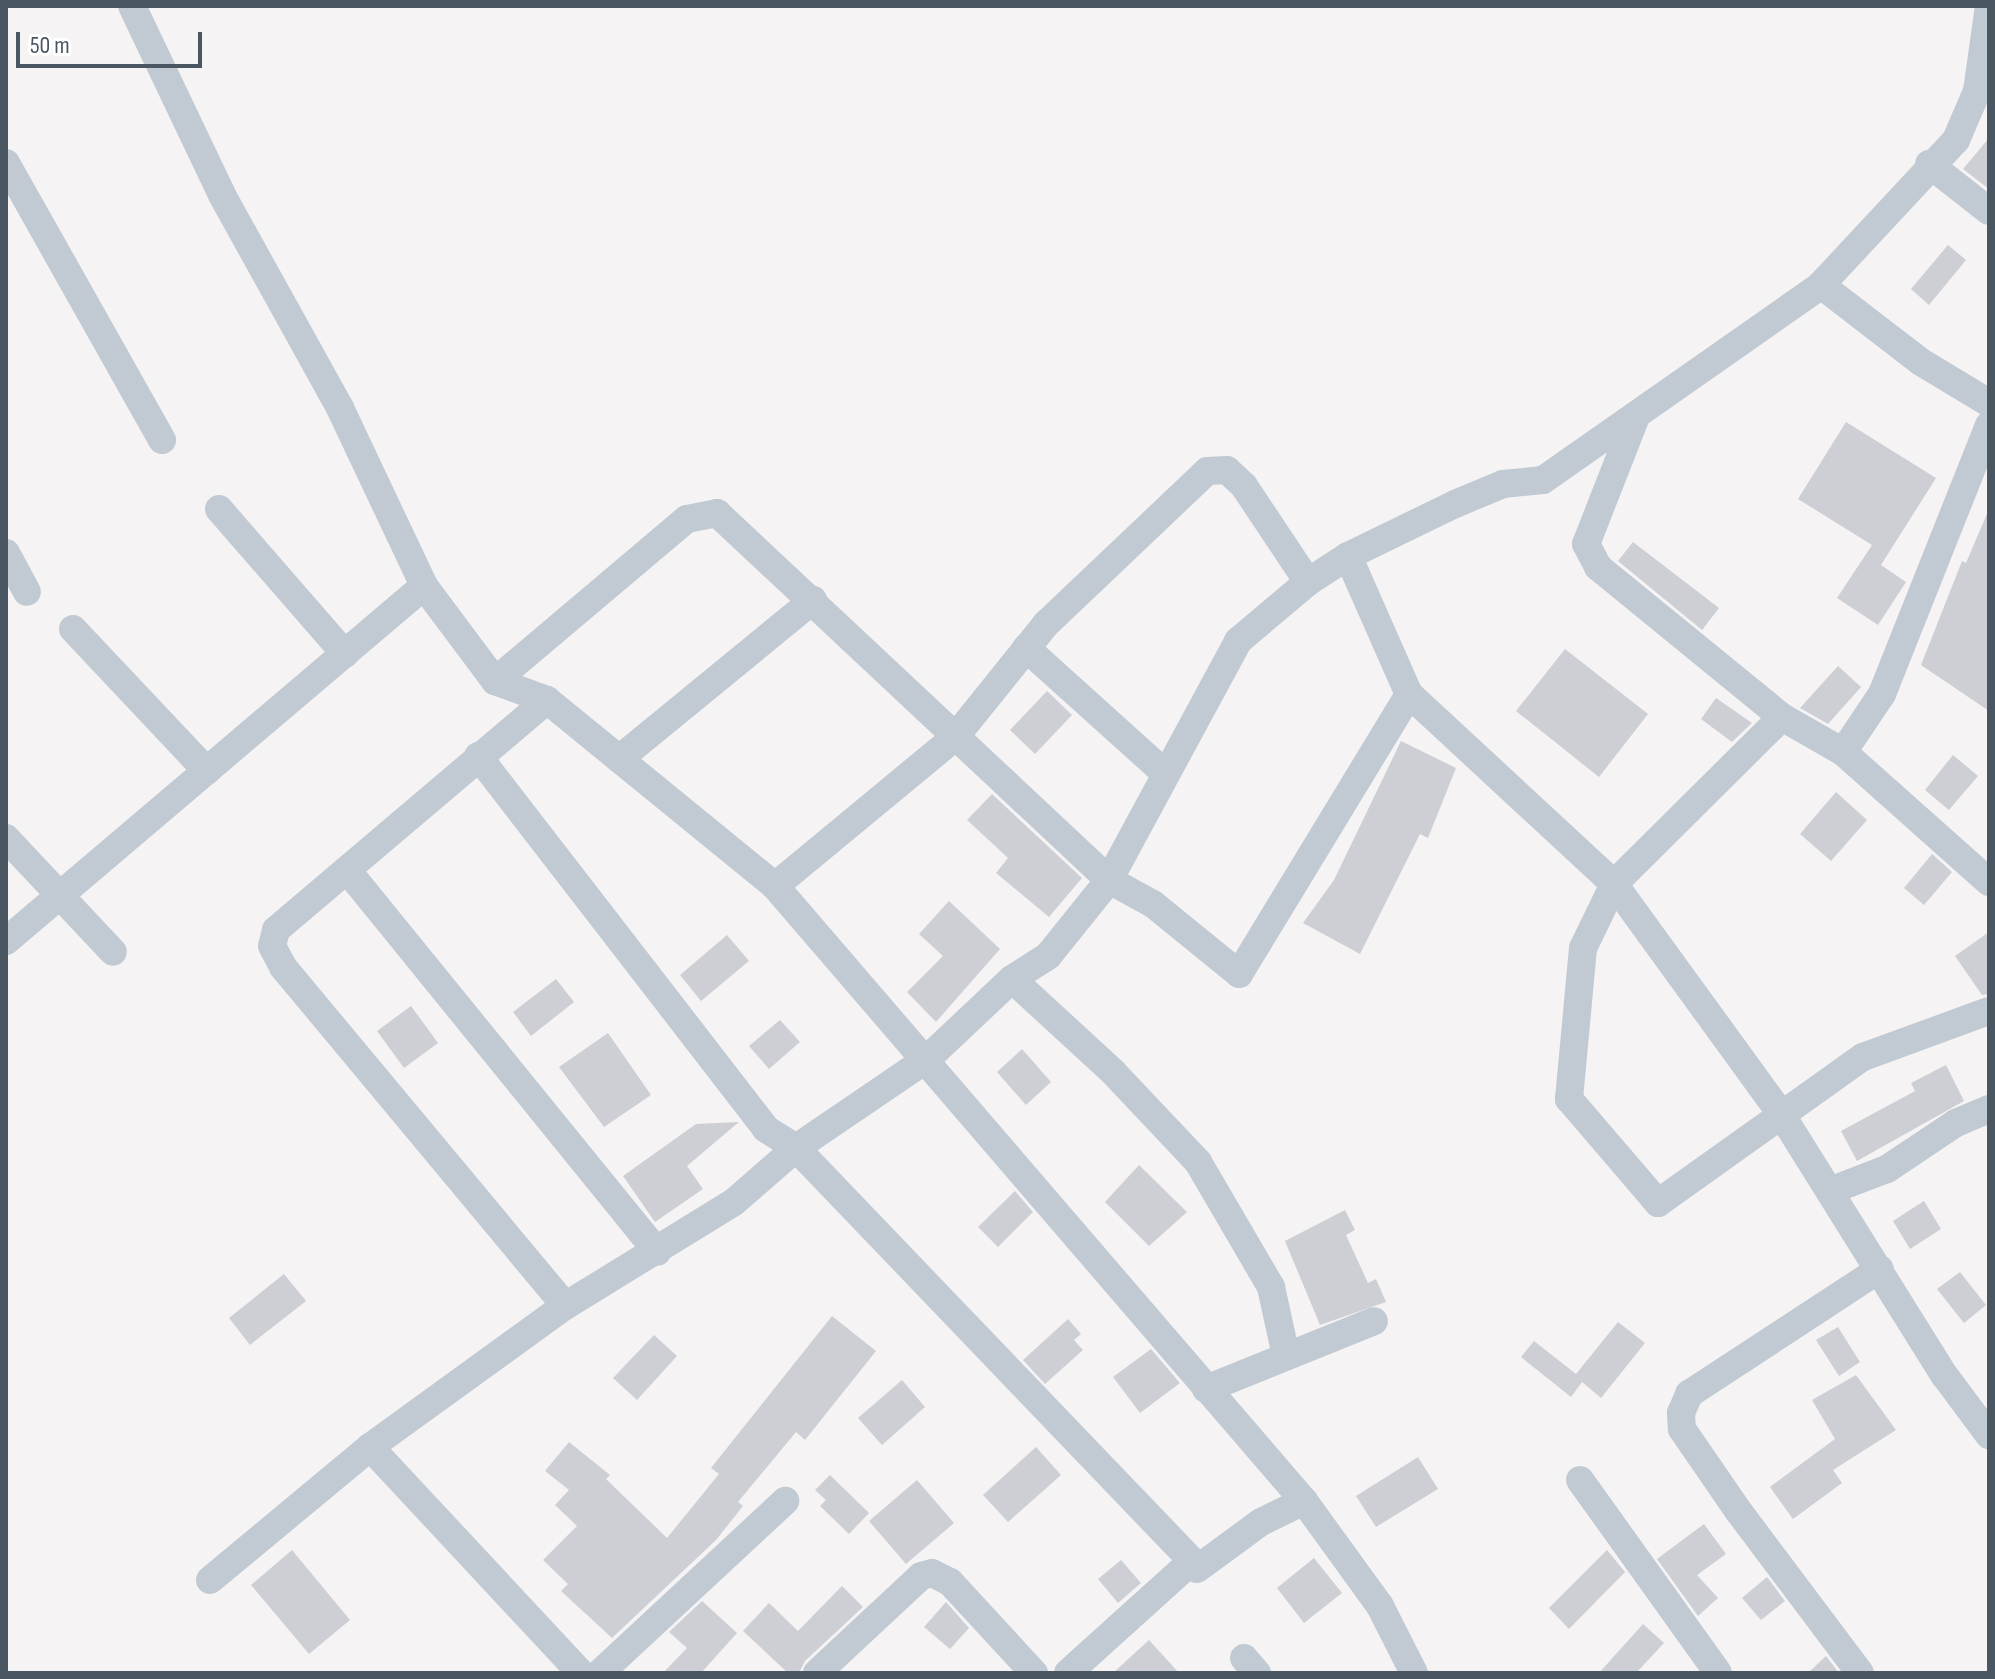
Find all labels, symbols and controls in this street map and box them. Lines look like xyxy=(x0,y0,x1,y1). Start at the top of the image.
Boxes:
scale bar xyxy=(20,16,206,66)
text: 50 m xyxy=(30,31,70,60)

